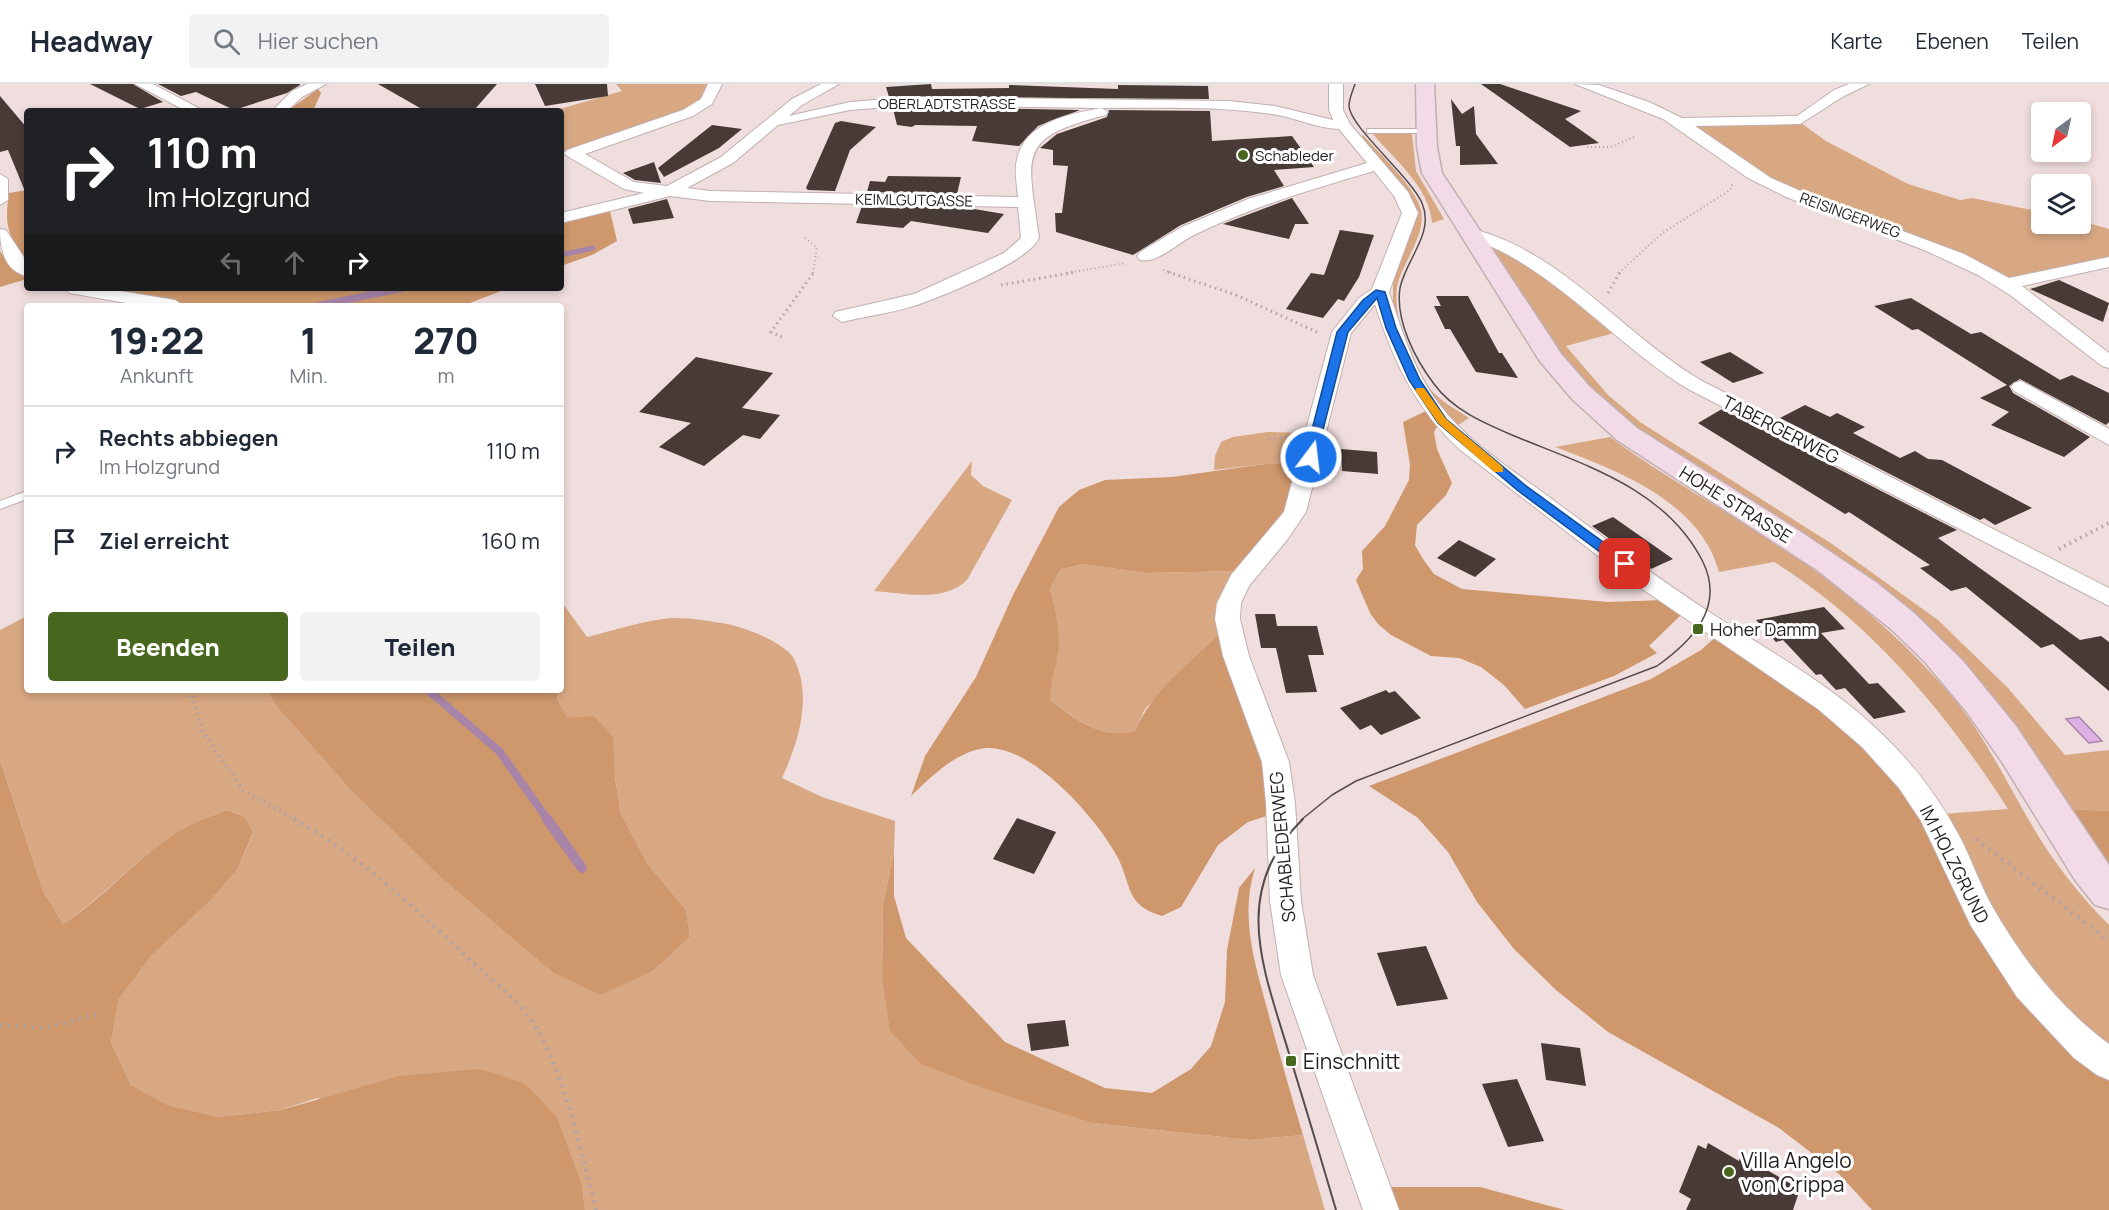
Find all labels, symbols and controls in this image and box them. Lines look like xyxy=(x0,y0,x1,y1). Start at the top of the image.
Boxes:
search box xyxy=(189,14,609,68)
text: Headway xyxy=(30,22,153,60)
icon: search xyxy=(210,25,243,58)
text: Hier suchen xyxy=(258,26,379,56)
text: Karte xyxy=(1830,27,1882,55)
text: Ebenen xyxy=(1915,27,1989,55)
text: Teilen xyxy=(2022,27,2079,55)
street label: OBERLADTSTRASSE xyxy=(878,93,1016,114)
north arrow xyxy=(2031,102,2091,162)
map controls xyxy=(2031,102,2091,234)
text: 110 m xyxy=(147,123,258,181)
icon: right xyxy=(48,132,126,210)
place label: Schableder xyxy=(1255,145,1335,166)
marker: Schableder xyxy=(1236,148,1250,162)
button: layers xyxy=(2031,174,2091,234)
text: Im Holzgrund xyxy=(147,178,310,215)
street label: REISINGERWEG xyxy=(1797,187,1904,243)
street label: KEIMLGUTGASSE xyxy=(855,188,973,212)
icon: left xyxy=(215,246,248,279)
icon: ahead xyxy=(278,246,311,279)
icon: right xyxy=(341,246,374,279)
text: 19:22 xyxy=(109,316,204,365)
text: 1 xyxy=(301,316,317,365)
text: 270 xyxy=(413,316,479,365)
text: Ankunft xyxy=(120,362,193,389)
text: Min. xyxy=(290,362,328,389)
text: m xyxy=(437,362,454,389)
street label: TABERGERWEG xyxy=(1719,389,1844,469)
text: Rechts abbiegen xyxy=(99,423,278,453)
position arrow xyxy=(1279,425,1343,489)
icon: right xyxy=(48,435,81,468)
text: 110 m xyxy=(486,436,540,466)
text: Im Holzgrund xyxy=(99,453,220,480)
street label: HOHE STRASSE xyxy=(1675,460,1797,548)
icon: arrive xyxy=(48,525,81,558)
text: Ziel erreicht xyxy=(99,526,230,556)
text: 160 m xyxy=(481,526,540,556)
pin xyxy=(1599,538,1650,589)
icon: arrive xyxy=(1608,547,1641,580)
button: Beenden xyxy=(48,612,288,681)
button: Teilen xyxy=(300,612,540,681)
place label: Hoher Damm xyxy=(1710,617,1817,641)
marker: Hoher Damm xyxy=(1691,622,1705,636)
street label: SCHABLEDERWEG xyxy=(1263,770,1301,923)
street label: IM HOLZGRUND xyxy=(1915,801,1995,927)
place label: Einschnitt xyxy=(1303,1047,1400,1075)
marker: Einschnitt xyxy=(1284,1054,1298,1068)
place label: Villa Angelo von Crippa xyxy=(1741,1146,1852,1198)
marker: Villa Angelo von Crippa xyxy=(1722,1165,1736,1179)

